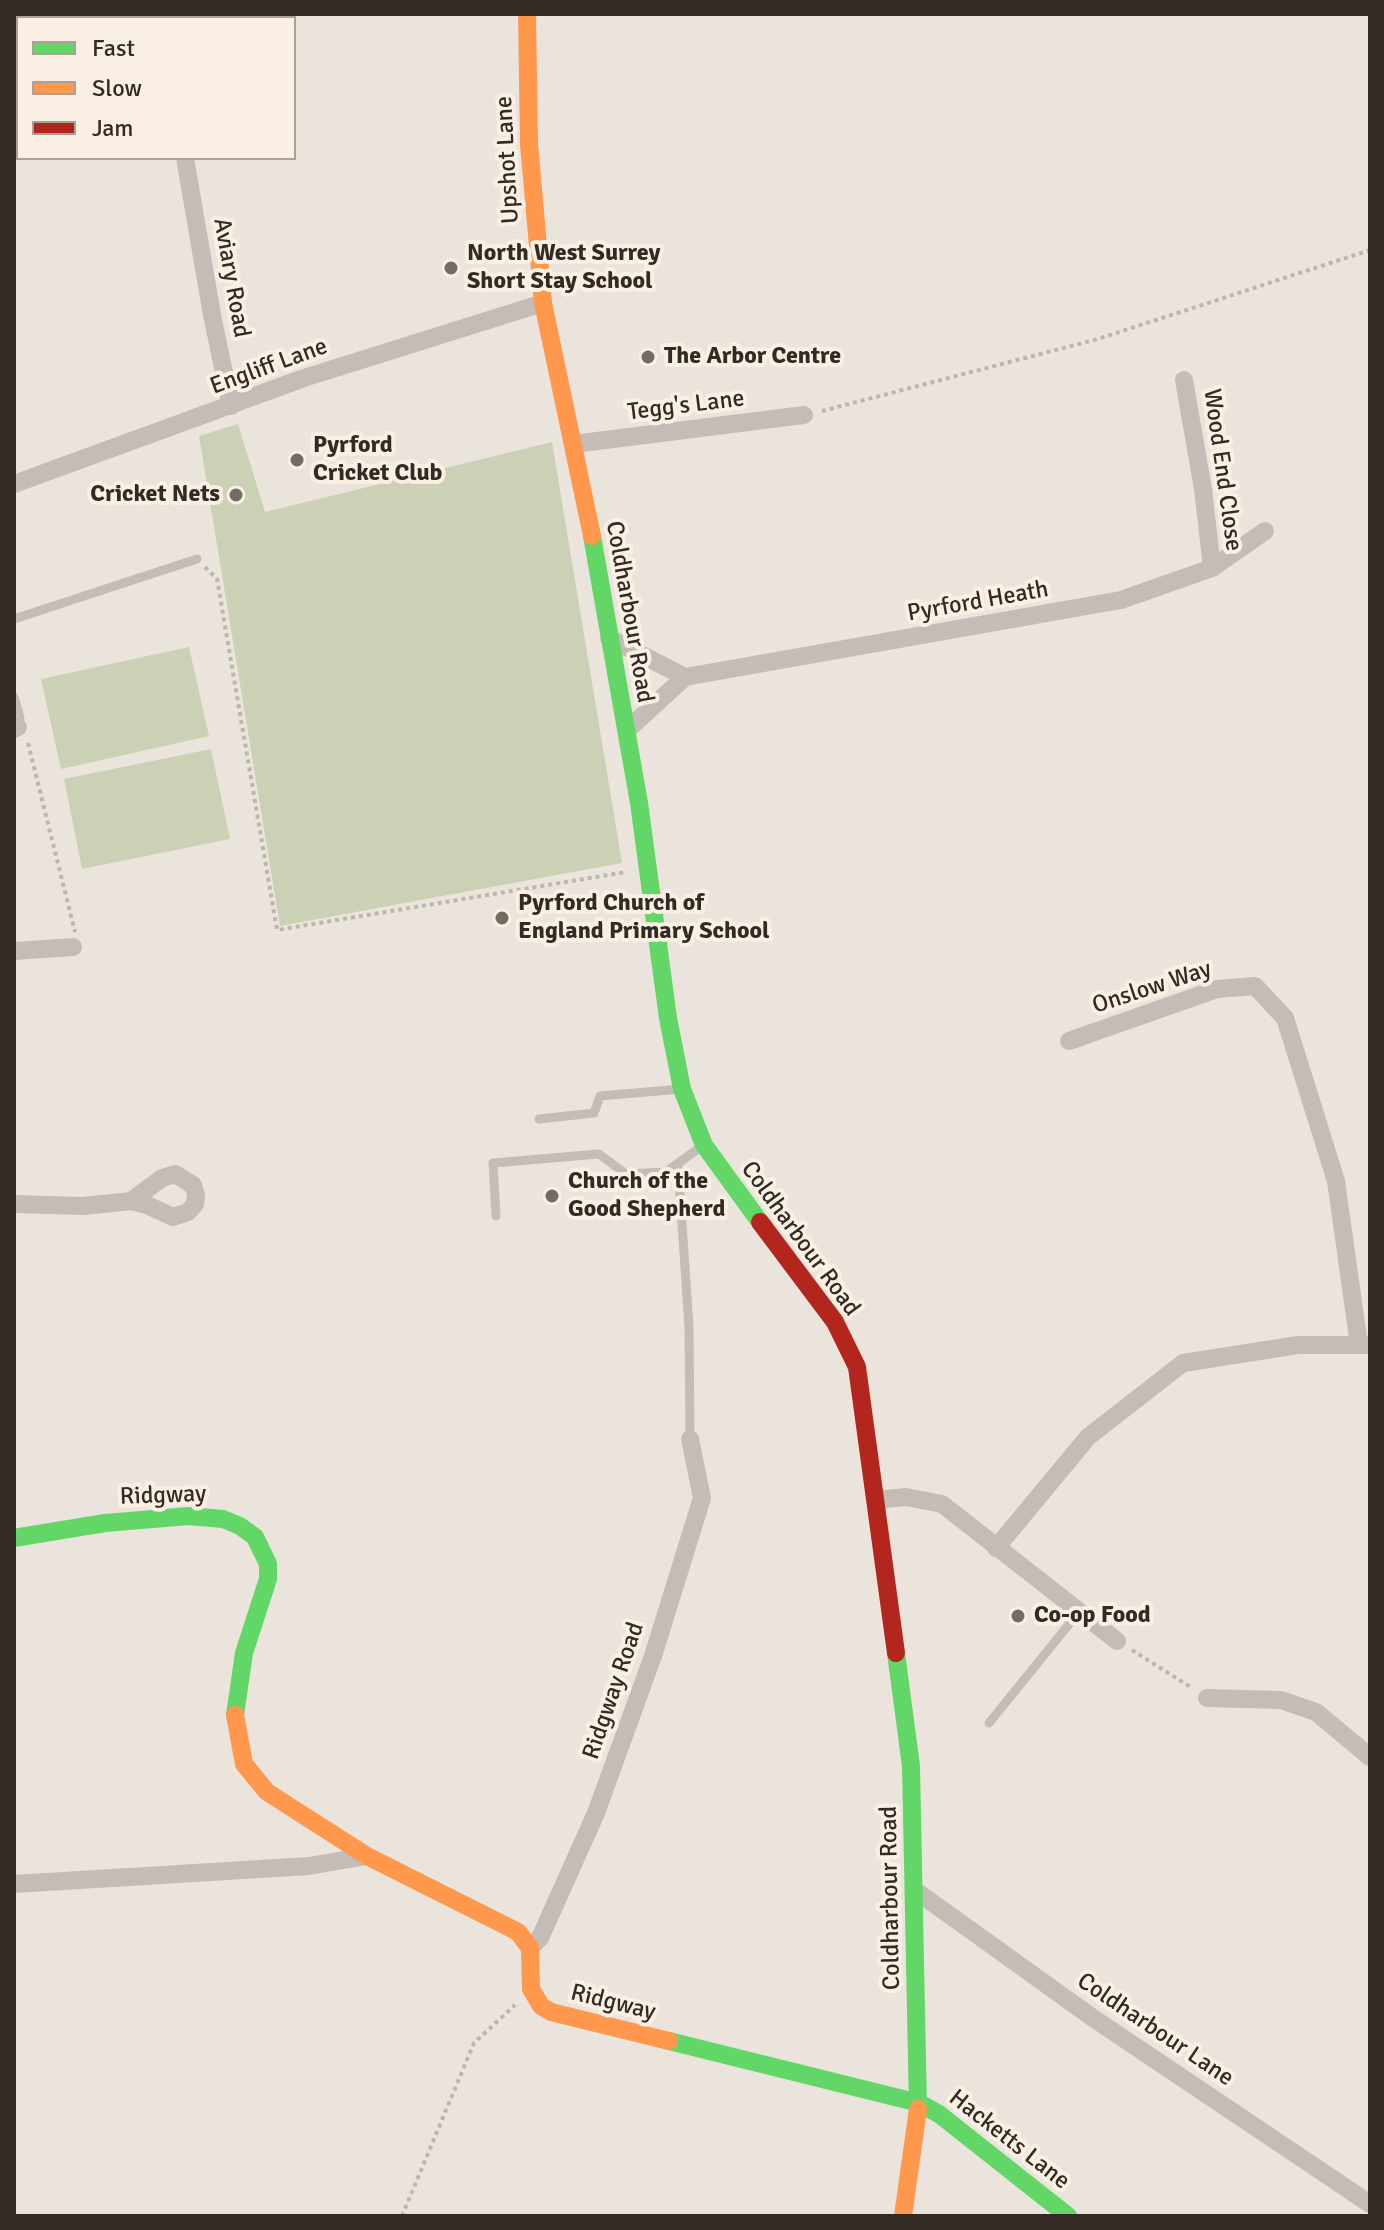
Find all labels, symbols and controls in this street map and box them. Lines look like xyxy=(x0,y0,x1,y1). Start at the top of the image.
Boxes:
legend xyxy=(16,16,296,160)
text: Fast xyxy=(92,33,135,63)
text: Slow xyxy=(92,73,142,103)
street label: Upshot Lane xyxy=(490,95,526,225)
text: Jam xyxy=(92,113,133,143)
street label: Aviary Road xyxy=(206,216,256,340)
place label: North West Surrey Short Stay School xyxy=(467,240,660,296)
marker: North West Surrey Short Stay School xyxy=(442,259,460,277)
street label: Engliff Lane xyxy=(206,332,332,402)
place label: The Arbor Centre xyxy=(664,343,841,371)
marker: The Arbor Centre xyxy=(639,348,657,366)
street label: Tegg's Lane xyxy=(626,385,746,427)
street label: Wood End Close xyxy=(1196,387,1248,553)
place label: Pyrford Cricket Club xyxy=(313,432,442,488)
marker: Pyrford Cricket Club xyxy=(288,451,306,469)
place label: Cricket Nets xyxy=(90,481,220,509)
marker: Cricket Nets xyxy=(227,486,245,504)
street label: Coldharbour Road xyxy=(599,519,659,705)
street label: Pyrford Heath xyxy=(905,575,1051,629)
place label: Pyrford Church of England Primary School xyxy=(518,890,770,946)
marker: Pyrford Church of England Primary School xyxy=(493,909,511,927)
street label: Onslow Way xyxy=(1089,955,1215,1021)
street label: Coldharbour Road xyxy=(734,1156,866,1322)
place label: Church of the Good Shepherd xyxy=(568,1168,725,1224)
marker: Church of the Good Shepherd xyxy=(543,1187,561,1205)
street label: Ridgway xyxy=(119,1480,207,1512)
place label: Co-op Food xyxy=(1034,1602,1151,1630)
marker: Co-op Food xyxy=(1009,1607,1027,1625)
street label: Ridgway Road xyxy=(577,1619,651,1763)
street label: Coldharbour Road xyxy=(875,1806,907,1990)
street label: Coldharbour Lane xyxy=(1071,1967,1239,2093)
street label: Ridgway xyxy=(568,1979,658,2027)
street label: Hacketts Lane xyxy=(943,2084,1075,2196)

